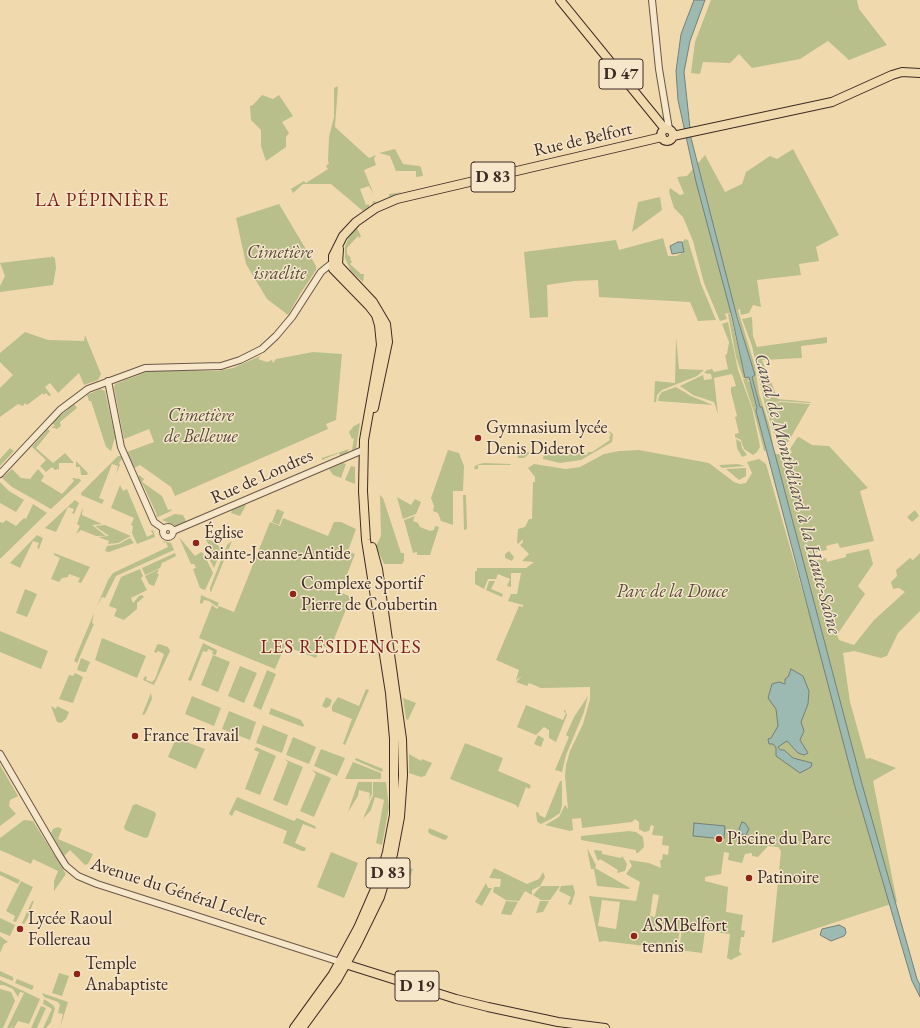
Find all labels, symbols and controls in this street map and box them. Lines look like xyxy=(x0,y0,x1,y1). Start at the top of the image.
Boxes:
road number: D 47 xyxy=(599,59,643,89)
street label: Rue de Belfort xyxy=(532,118,634,162)
road number: D 83 xyxy=(471,162,515,192)
district label: LA PÉPINIÈRE xyxy=(35,190,169,212)
park label: Cimetière israélite xyxy=(247,242,313,284)
water label: Canal de Montbéliard à la Haute-Saône xyxy=(749,351,845,637)
park label: Cimetière de Bellevue xyxy=(164,405,238,448)
place label: Gymnasium lycée Denis Diderot xyxy=(486,417,608,460)
marker: Gymnasium lycée Denis Diderot xyxy=(473,433,483,443)
street label: Rue de Londres xyxy=(208,445,316,509)
place label: Église Sainte-Jeanne-Antide xyxy=(204,522,351,564)
marker: Église Sainte-Jeanne-Antide xyxy=(191,538,201,548)
place label: Complexe Sportif Pierre de Coubertin xyxy=(301,573,438,616)
park label: Parc de la Douce xyxy=(616,581,728,603)
marker: Complexe Sportif Pierre de Coubertin xyxy=(288,589,298,599)
district label: LES RÉSIDENCES xyxy=(260,637,422,659)
place label: France Travail xyxy=(143,725,239,747)
marker: France Travail xyxy=(130,731,140,741)
place label: Piscine du Parc xyxy=(727,828,831,850)
marker: Piscine du Parc xyxy=(714,834,724,844)
street label: Avenue du Général Leclerc xyxy=(88,853,270,931)
road number: D 83 xyxy=(366,858,410,888)
place label: Patinoire xyxy=(757,867,819,889)
marker: Patinoire xyxy=(744,873,754,883)
place label: Lycée Raoul Follereau xyxy=(28,908,112,950)
place label: ASMBelfort tennis xyxy=(642,915,727,958)
marker: Lycée Raoul Follereau xyxy=(15,924,25,934)
marker: ASMBelfort tennis xyxy=(629,931,639,941)
place label: Temple Anabaptiste xyxy=(85,953,168,996)
marker: Temple Anabaptiste xyxy=(72,969,82,979)
road number: D 19 xyxy=(395,971,439,1001)

